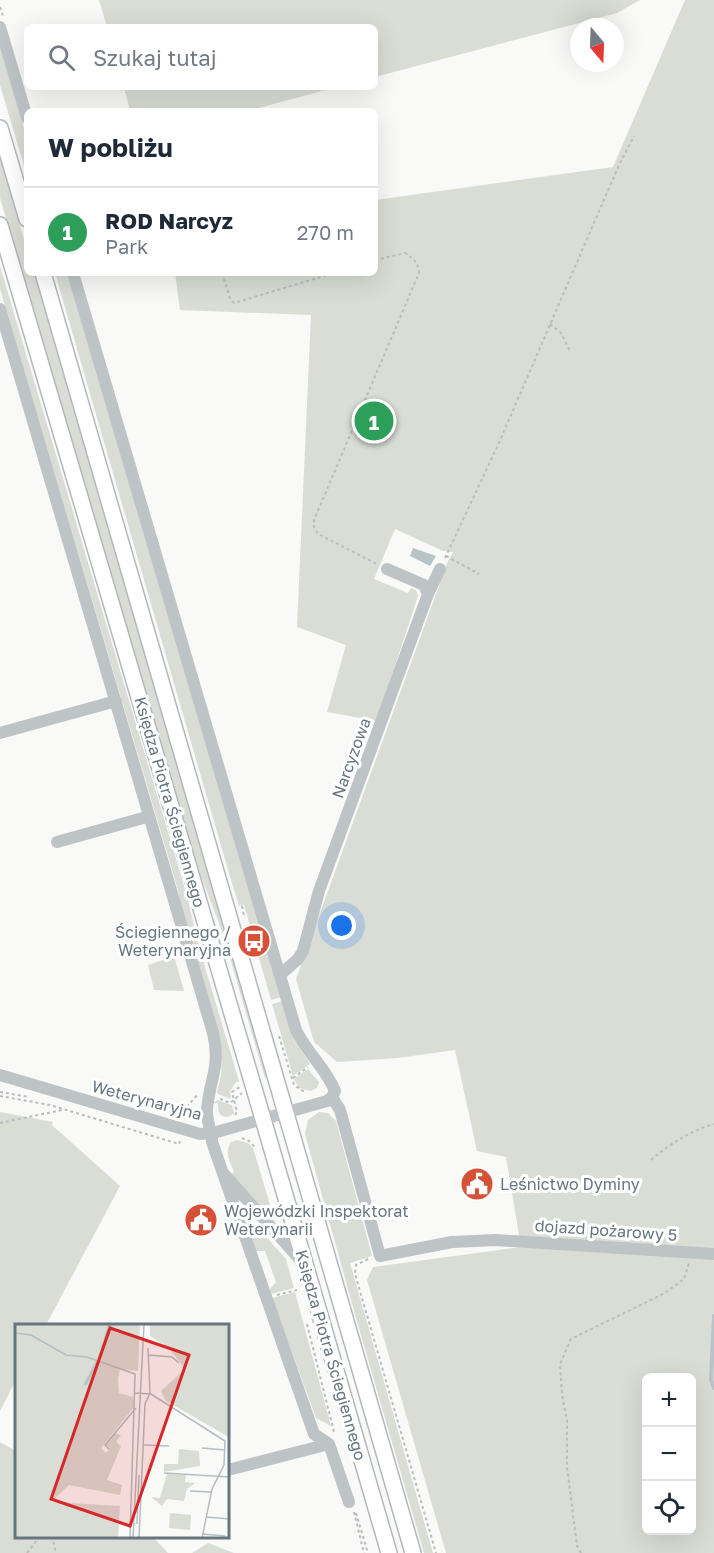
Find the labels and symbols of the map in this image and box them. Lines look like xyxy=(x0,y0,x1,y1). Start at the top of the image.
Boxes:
north arrow xyxy=(570,18,624,72)
pin: 1 xyxy=(354,398,394,444)
street label: Księdza Piotra Ściegiennego xyxy=(130,694,210,910)
street label: Narcyzowa xyxy=(327,715,375,801)
your location xyxy=(327,911,356,940)
place label: Ściegiennego / Weterynaryjna xyxy=(115,922,231,960)
bus stop icon: Ściegiennego / Weterynaryjna xyxy=(236,923,272,959)
street label: Weterynaryjna xyxy=(90,1076,204,1124)
public building icon: Leśnictwo Dyminy xyxy=(459,1166,495,1202)
place label: Leśnictwo Dyminy xyxy=(500,1174,640,1194)
place label: Wojewódzki Inspektorat Weterynarii xyxy=(224,1201,409,1239)
public building icon: Wojewódzki Inspektorat Weterynarii xyxy=(183,1202,219,1238)
street label: dojazd pożarowy 5 xyxy=(534,1215,678,1245)
street label: Księdza Piotra Ściegiennego xyxy=(291,1247,371,1463)
inset map xyxy=(15,1324,230,1538)

